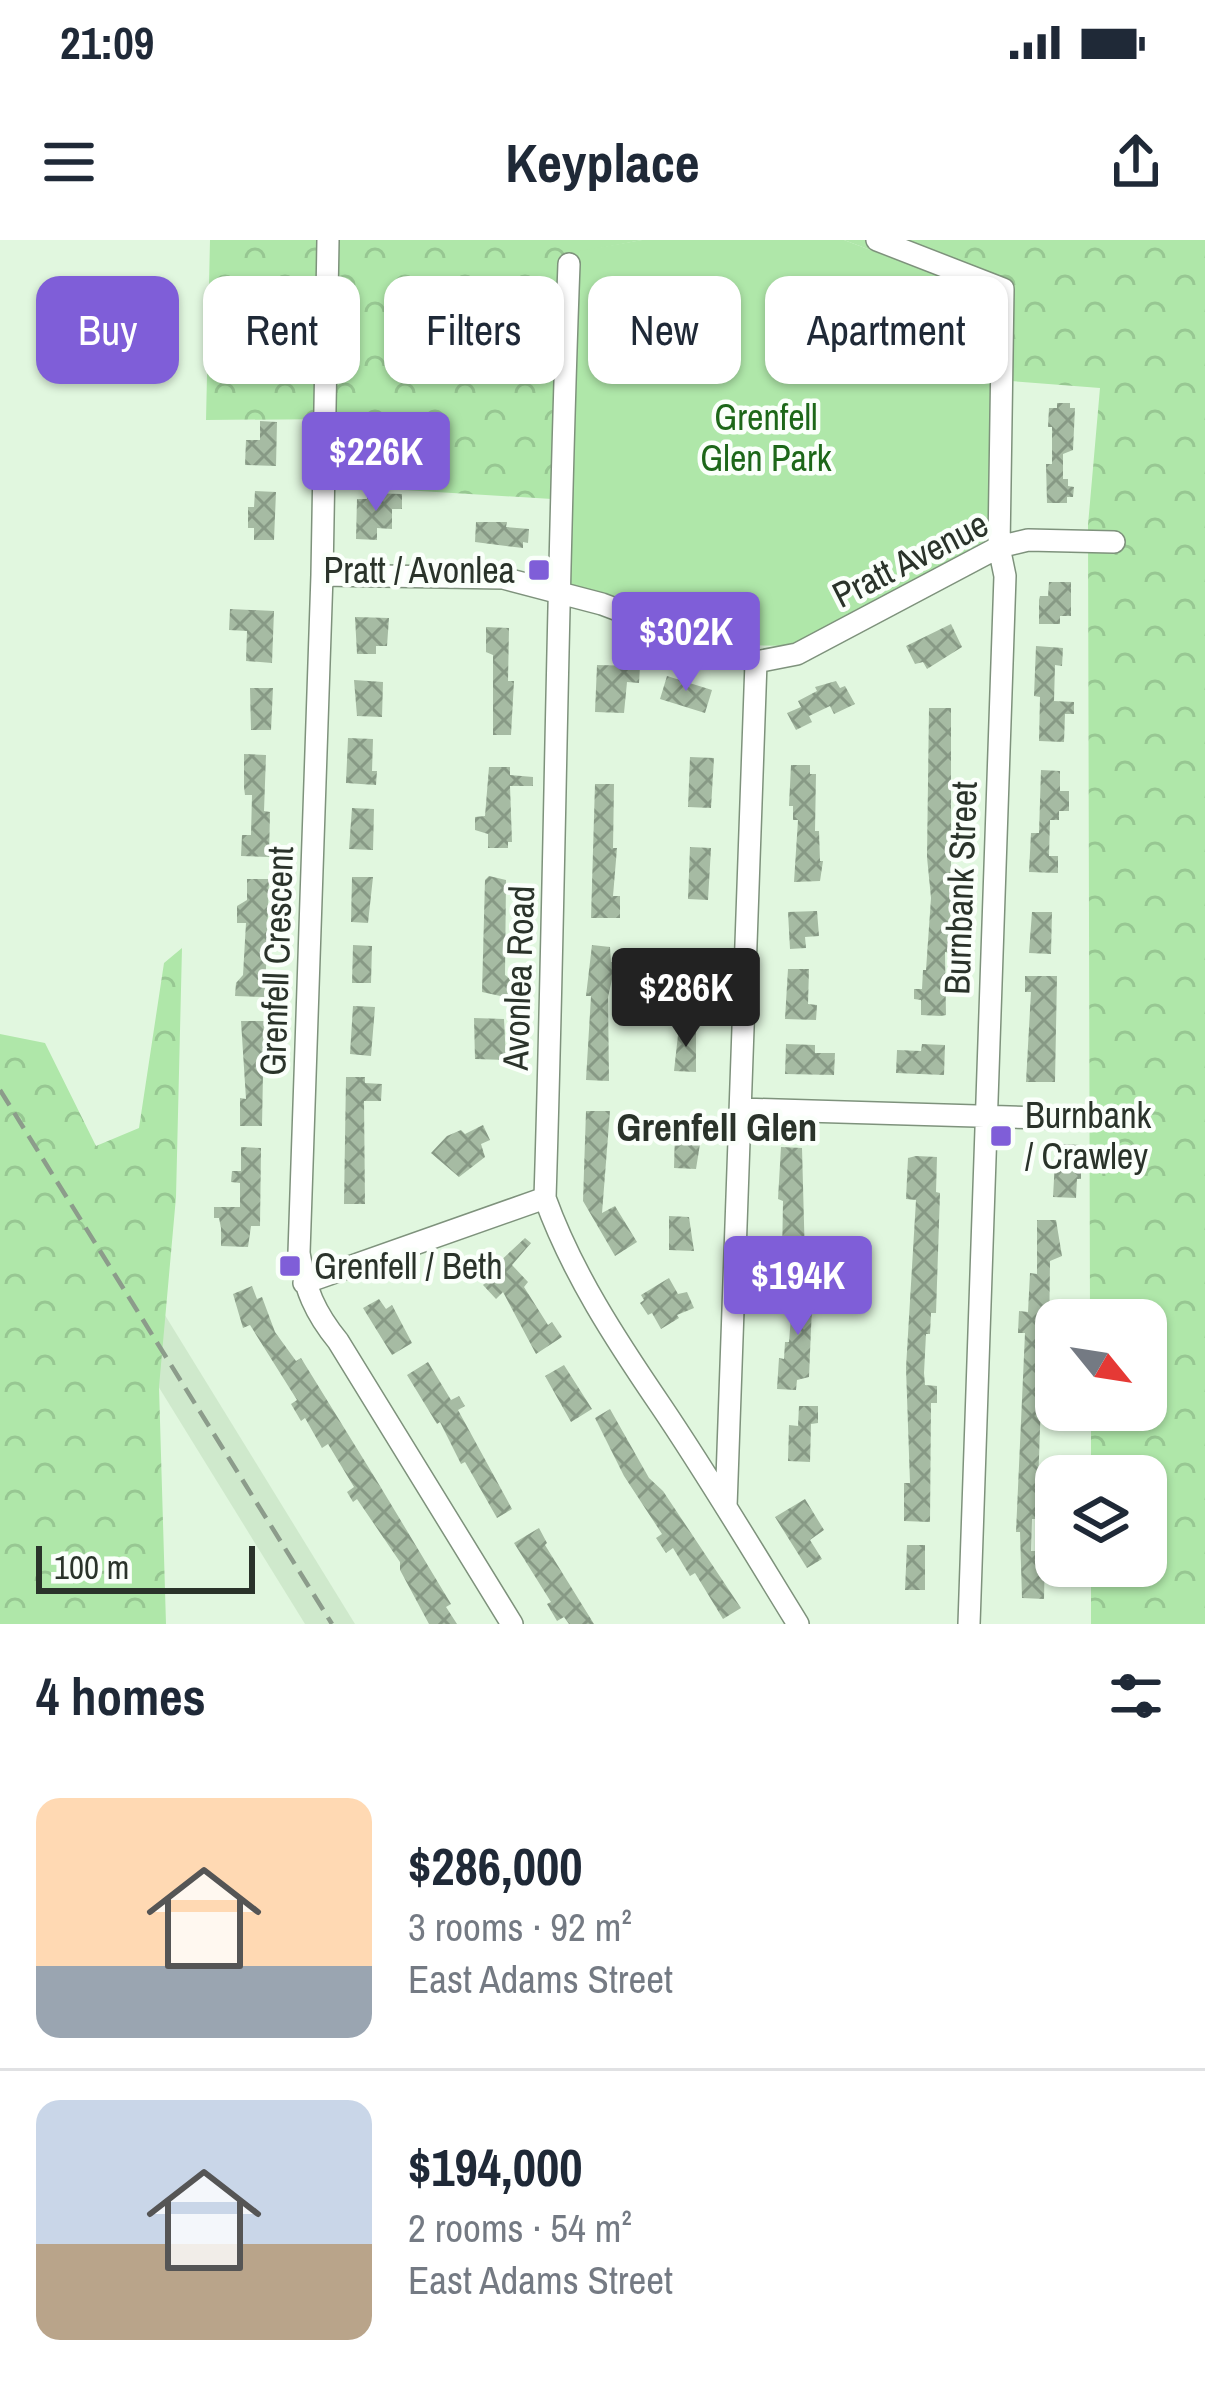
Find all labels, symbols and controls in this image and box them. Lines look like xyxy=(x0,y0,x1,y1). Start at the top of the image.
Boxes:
text: 21:09 xyxy=(60,12,154,73)
text: Keyplace xyxy=(505,126,700,199)
icon: menu xyxy=(36,129,102,195)
icon: share xyxy=(1103,129,1169,195)
chip: Buy xyxy=(36,276,179,384)
chip: Rent xyxy=(203,276,360,384)
chip: Filters xyxy=(384,276,564,384)
chip: New xyxy=(588,276,741,384)
chip: Apartment xyxy=(765,276,1008,384)
park label: Grenfell Glen Park xyxy=(700,393,832,482)
pin: $226K xyxy=(292,412,460,514)
text: $226K xyxy=(329,425,423,477)
street label: Pratt Avenue xyxy=(824,499,996,619)
place label: Pratt / Avonlea xyxy=(323,546,515,594)
marker: Pratt / Avonlea xyxy=(526,557,552,583)
pin: $302K xyxy=(602,592,770,694)
text: $302K xyxy=(639,605,733,657)
street label: Burnbank Street xyxy=(932,781,988,995)
street label: Grenfell Crescent xyxy=(248,845,304,1077)
street label: Avonlea Road xyxy=(491,885,545,1072)
pin: $286K xyxy=(602,948,770,1050)
text: $286K xyxy=(639,961,733,1013)
place label: Burnbank / Crawley xyxy=(1025,1091,1152,1180)
district label: Grenfell Glen xyxy=(617,1101,817,1153)
marker: Burnbank / Crawley xyxy=(988,1123,1014,1149)
pin: $194K xyxy=(714,1236,882,1338)
place label: Grenfell / Beth xyxy=(314,1242,503,1290)
text: $194K xyxy=(751,1249,845,1301)
marker: Grenfell / Beth xyxy=(277,1253,303,1279)
north arrow xyxy=(1035,1299,1167,1431)
map controls xyxy=(1035,1299,1167,1587)
button: layers xyxy=(1035,1455,1167,1587)
scale bar xyxy=(36,1540,255,1593)
text: 100 m xyxy=(54,1545,129,1589)
text: 4 homes xyxy=(36,1662,206,1731)
icon: filters xyxy=(1103,1663,1169,1729)
text: $286,000 xyxy=(408,1832,582,1901)
icon: home xyxy=(132,1846,276,1990)
text: 3 rooms · 92 m² xyxy=(408,1901,632,1953)
text: East Adams Street xyxy=(408,1953,673,2005)
text: $194,000 xyxy=(408,2133,582,2202)
icon: home xyxy=(132,2148,276,2292)
text: 2 rooms · 54 m² xyxy=(408,2202,632,2254)
text: East Adams Street xyxy=(408,2254,673,2306)

